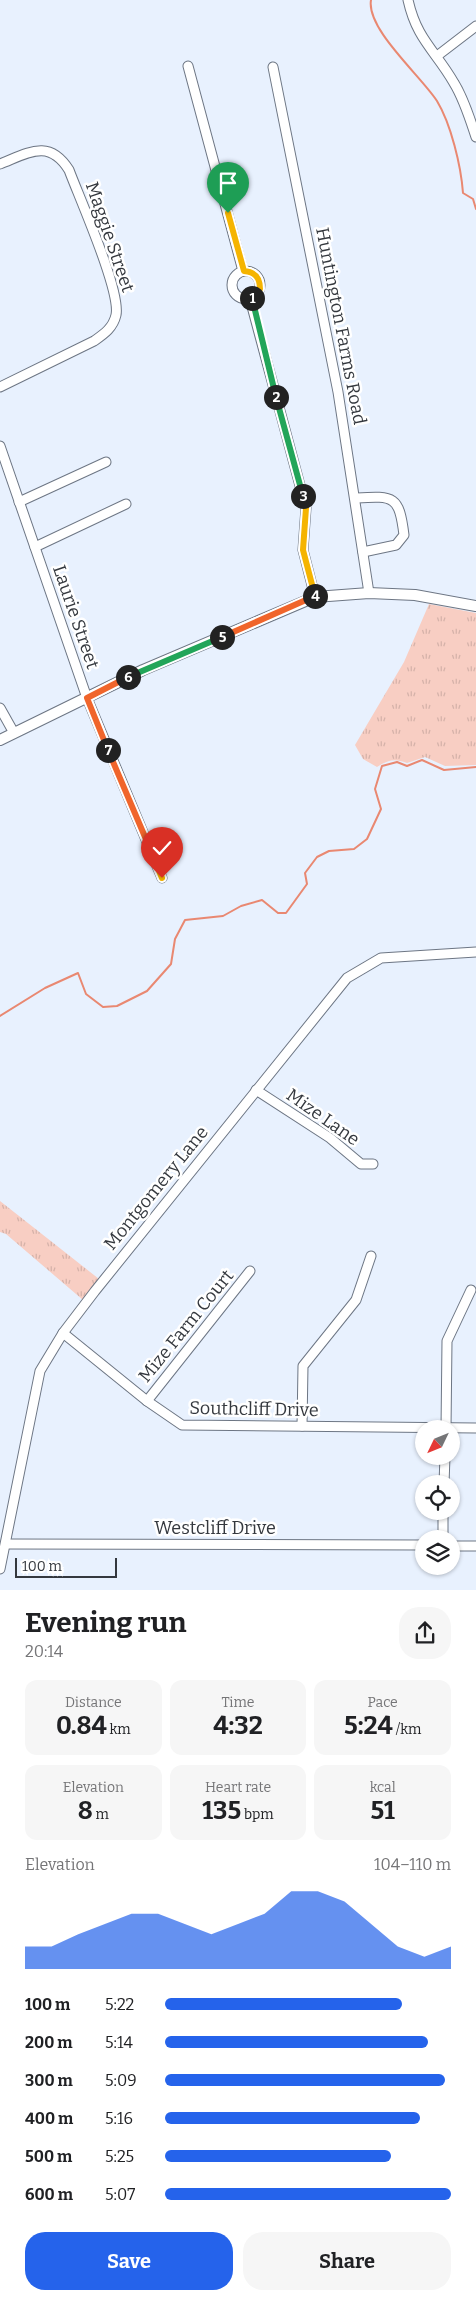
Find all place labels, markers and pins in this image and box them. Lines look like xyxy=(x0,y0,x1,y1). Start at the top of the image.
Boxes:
pin xyxy=(207,162,249,213)
pin: 1 xyxy=(240,286,264,310)
pin: 2 xyxy=(264,384,288,410)
pin: 3 xyxy=(290,484,316,508)
pin: 4 xyxy=(302,584,328,608)
pin: 5 xyxy=(210,624,234,650)
pin: 6 xyxy=(116,664,140,690)
pin: 7 xyxy=(96,738,120,762)
pin xyxy=(141,827,183,878)

